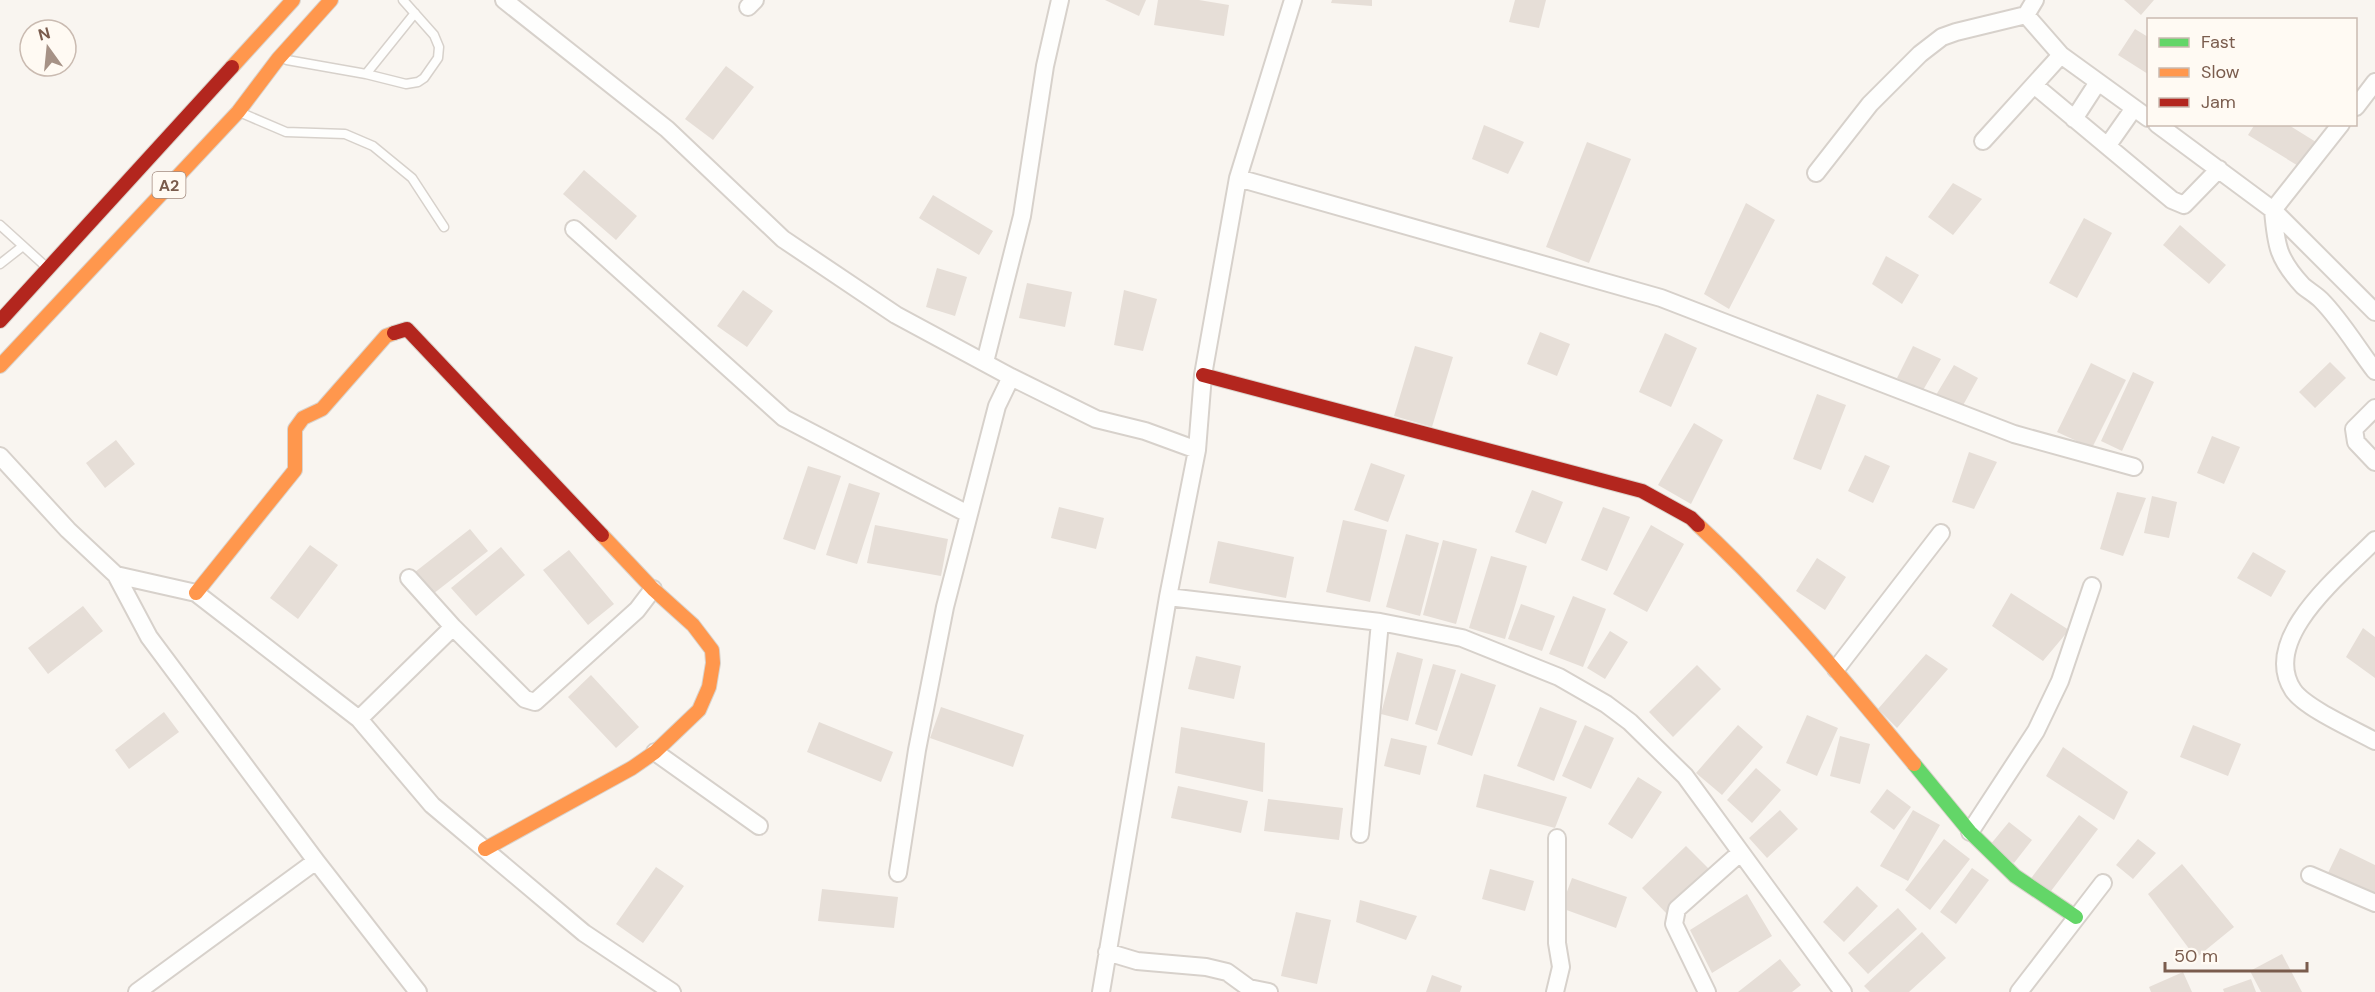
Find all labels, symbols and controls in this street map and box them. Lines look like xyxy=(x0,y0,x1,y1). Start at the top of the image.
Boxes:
north arrow xyxy=(18,18,78,78)
legend xyxy=(2147,18,2357,126)
text: N xyxy=(36,22,53,46)
text: Fast xyxy=(2201,30,2236,54)
text: Slow xyxy=(2201,60,2240,84)
text: Jam xyxy=(2201,90,2236,114)
road number: A2 xyxy=(152,172,186,198)
scale bar xyxy=(2165,935,2308,973)
text: 50 m xyxy=(2174,944,2218,968)

